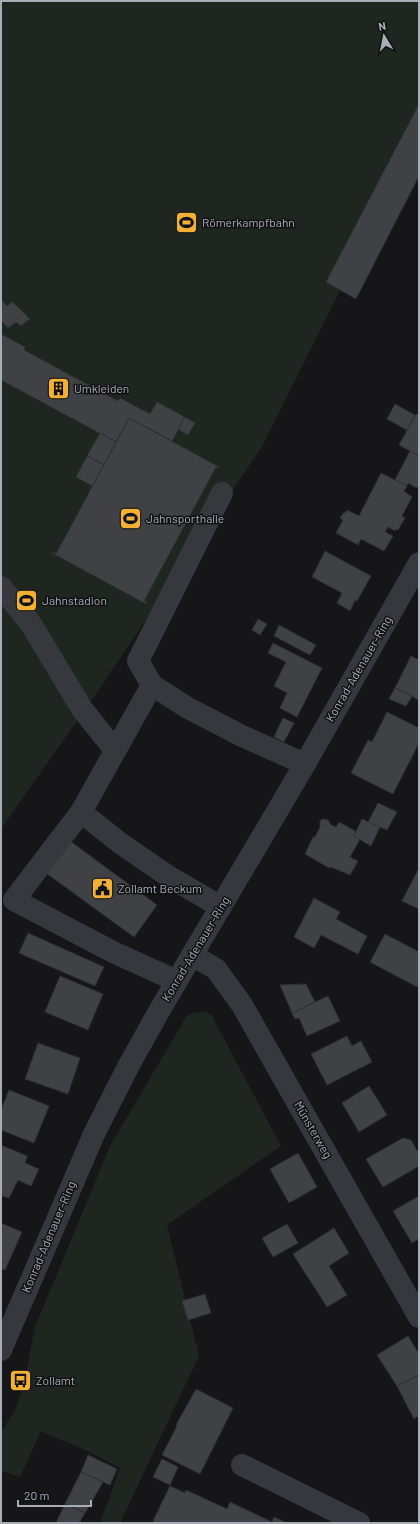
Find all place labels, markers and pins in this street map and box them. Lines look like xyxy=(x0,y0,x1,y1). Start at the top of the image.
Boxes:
sports icon: Römerkampfbahn xyxy=(174,210,200,236)
place label: Römerkampfbahn xyxy=(202,215,295,229)
building icon: Umkleiden xyxy=(45,376,71,402)
place label: Umkleiden xyxy=(74,381,129,395)
sports icon: Jahnsporthalle xyxy=(118,506,144,532)
place label: Jahnsporthalle xyxy=(146,511,224,525)
sports icon: Jahnstadion xyxy=(13,588,39,614)
place label: Jahnstadion xyxy=(42,593,107,607)
public building icon: Zollamt Beckum xyxy=(89,876,115,902)
place label: Zollamt Beckum xyxy=(118,881,202,895)
bus stop icon: Zollamt xyxy=(8,1368,34,1394)
place label: Zollamt xyxy=(36,1373,75,1387)

